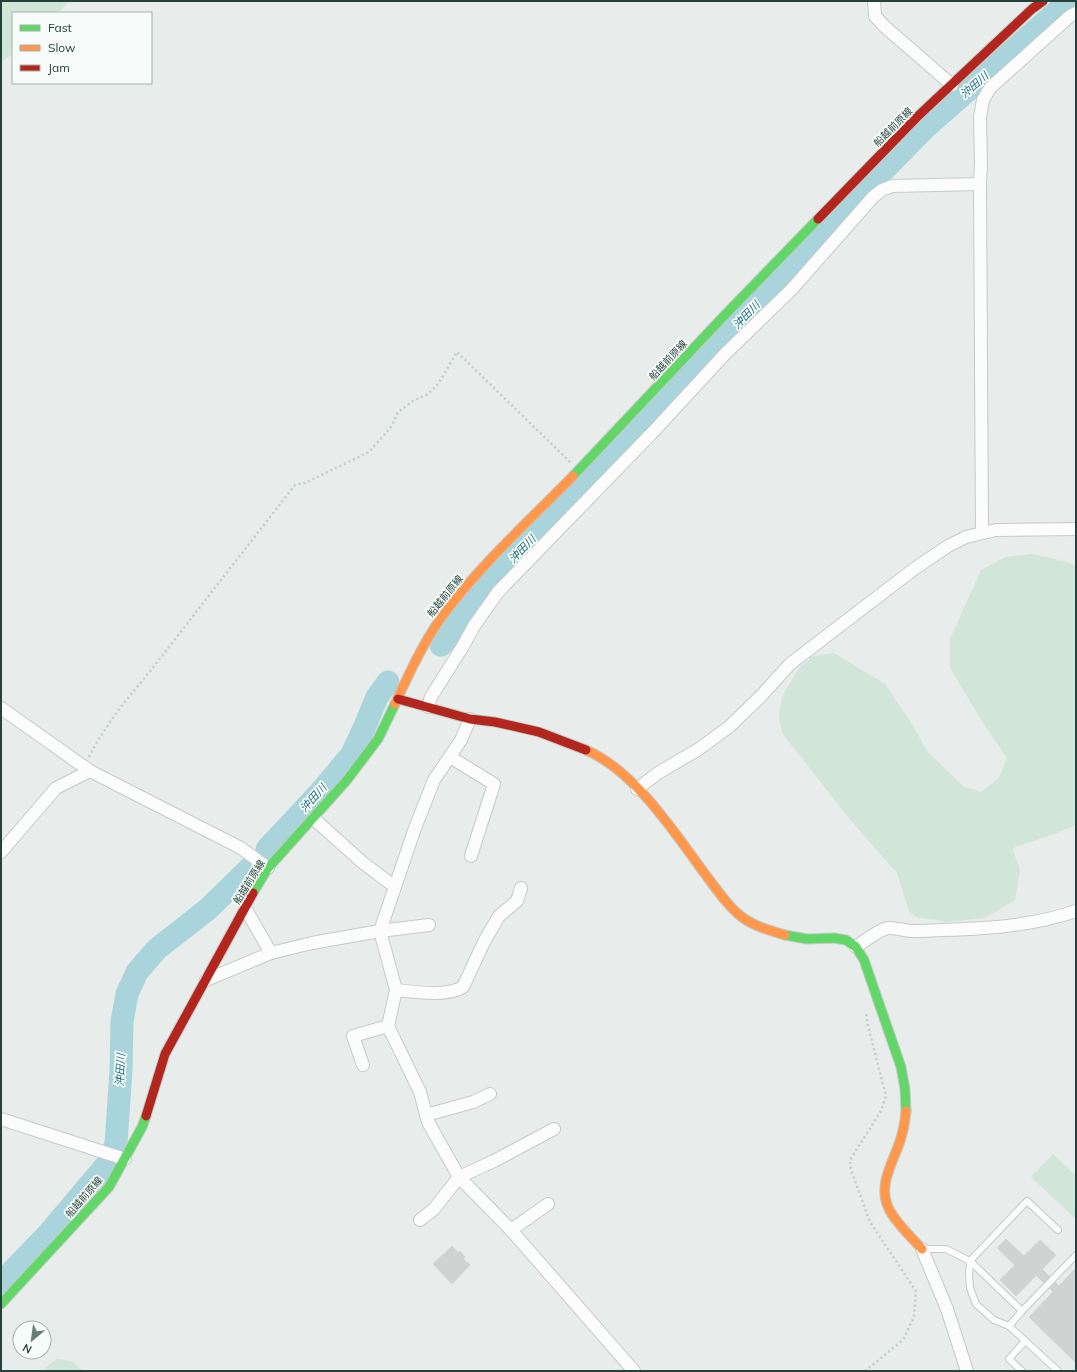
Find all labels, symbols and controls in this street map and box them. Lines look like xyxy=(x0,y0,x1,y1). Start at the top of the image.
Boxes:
legend xyxy=(12,12,152,84)
text: Fast xyxy=(48,20,72,35)
text: Slow xyxy=(48,40,76,55)
text: Jam xyxy=(48,60,70,75)
water label: 沖田川 xyxy=(957,68,992,101)
street label: 船越前原線 xyxy=(871,105,915,149)
water label: 沖田川 xyxy=(730,298,763,332)
street label: 船越前原線 xyxy=(646,337,690,383)
water label: 沖田川 xyxy=(506,532,539,566)
street label: 船越前原線 xyxy=(424,572,466,620)
water label: 沖田川 xyxy=(297,780,330,815)
street label: 船越前原線 xyxy=(230,857,268,907)
water label: 沖田川 xyxy=(112,1052,128,1087)
street label: 船越前原線 xyxy=(63,1174,105,1220)
north arrow xyxy=(12,1320,52,1360)
text: N xyxy=(20,1341,34,1357)

